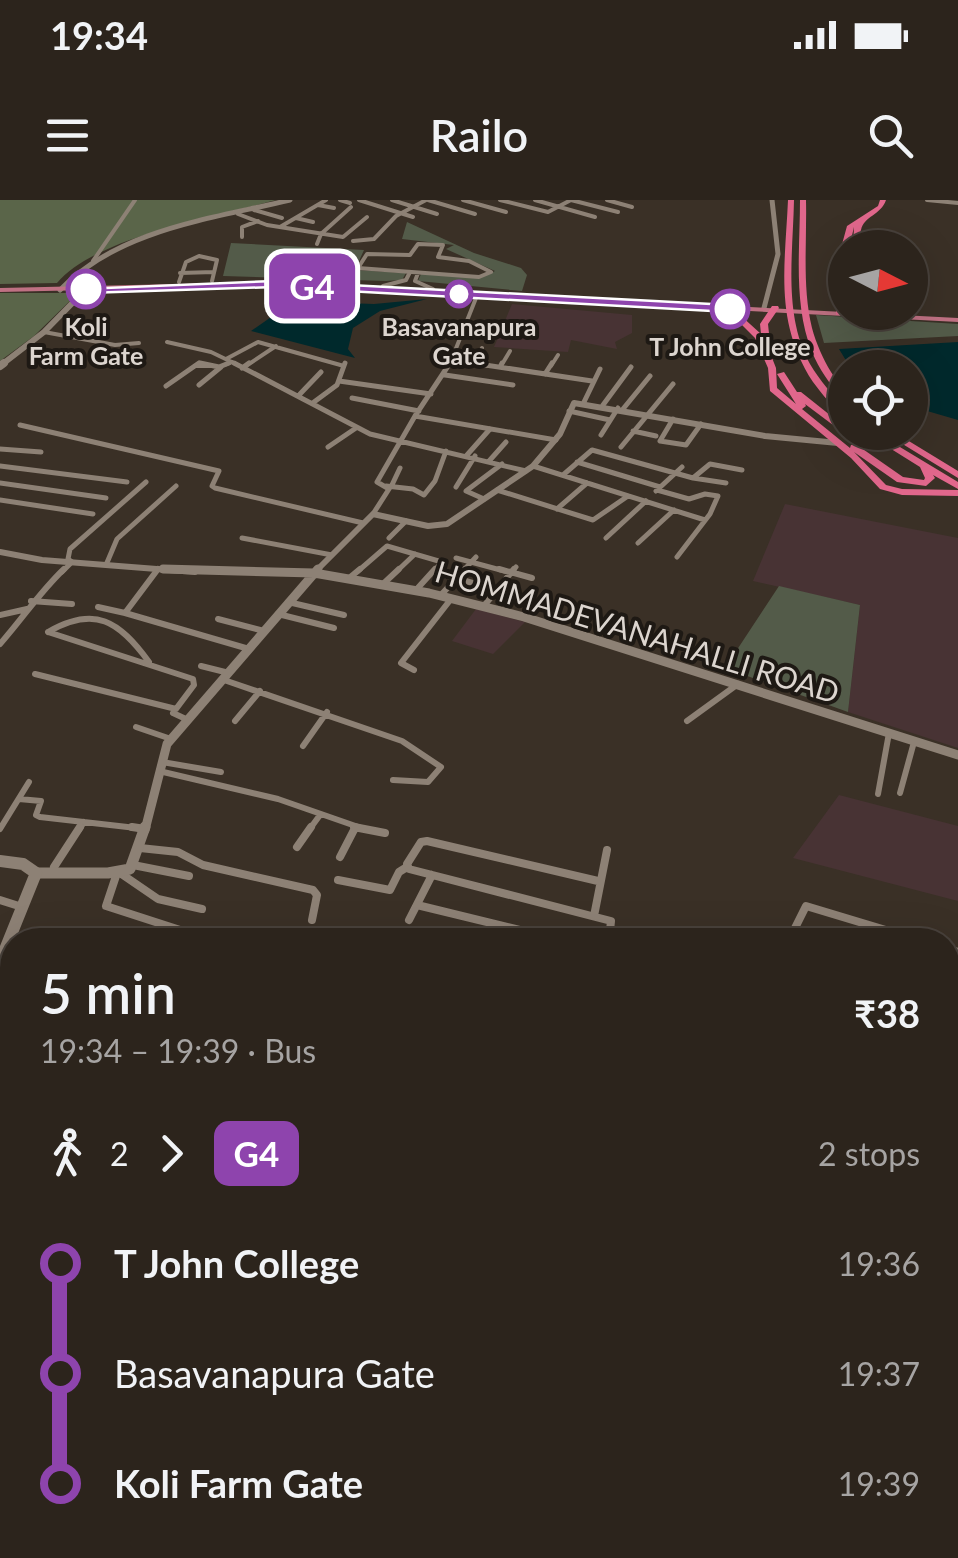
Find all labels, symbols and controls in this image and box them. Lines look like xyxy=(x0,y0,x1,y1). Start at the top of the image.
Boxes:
text: 19:34 xyxy=(50,12,148,58)
icon: menu xyxy=(40,108,95,163)
text: Railo xyxy=(430,108,528,162)
icon: search xyxy=(863,108,918,163)
north arrow xyxy=(828,230,928,330)
map controls xyxy=(828,230,928,450)
line badge: G4 xyxy=(267,254,357,318)
text: G4 xyxy=(289,265,335,307)
marker: Koli Farm Gate xyxy=(67,270,105,308)
marker: Basavanapura Gate xyxy=(446,281,472,307)
marker: T John College xyxy=(711,290,749,328)
place label: Koli Farm Gate xyxy=(29,311,143,370)
place label: Basavanapura Gate xyxy=(382,311,536,370)
place label: T John College xyxy=(649,331,811,361)
button: locate xyxy=(828,350,928,450)
street label: HOMMADEVANAHALLI ROAD xyxy=(431,552,844,710)
text: 5 min xyxy=(40,960,176,1026)
text: ₹38 xyxy=(854,990,920,1036)
text: 19:34 – 19:39 · Bus xyxy=(40,1031,316,1070)
icon: walk xyxy=(40,1126,95,1181)
icon: forward xyxy=(144,1126,199,1181)
text: G4 xyxy=(234,1132,279,1174)
text: 2 xyxy=(110,1134,129,1173)
text: 2 stops xyxy=(818,1134,920,1173)
text: T John College xyxy=(114,1240,359,1286)
text: 19:36 xyxy=(838,1244,920,1283)
text: Basavanapura Gate xyxy=(114,1350,435,1396)
text: 19:37 xyxy=(838,1354,920,1393)
text: Koli Farm Gate xyxy=(114,1460,363,1506)
text: 19:39 xyxy=(838,1464,920,1503)

